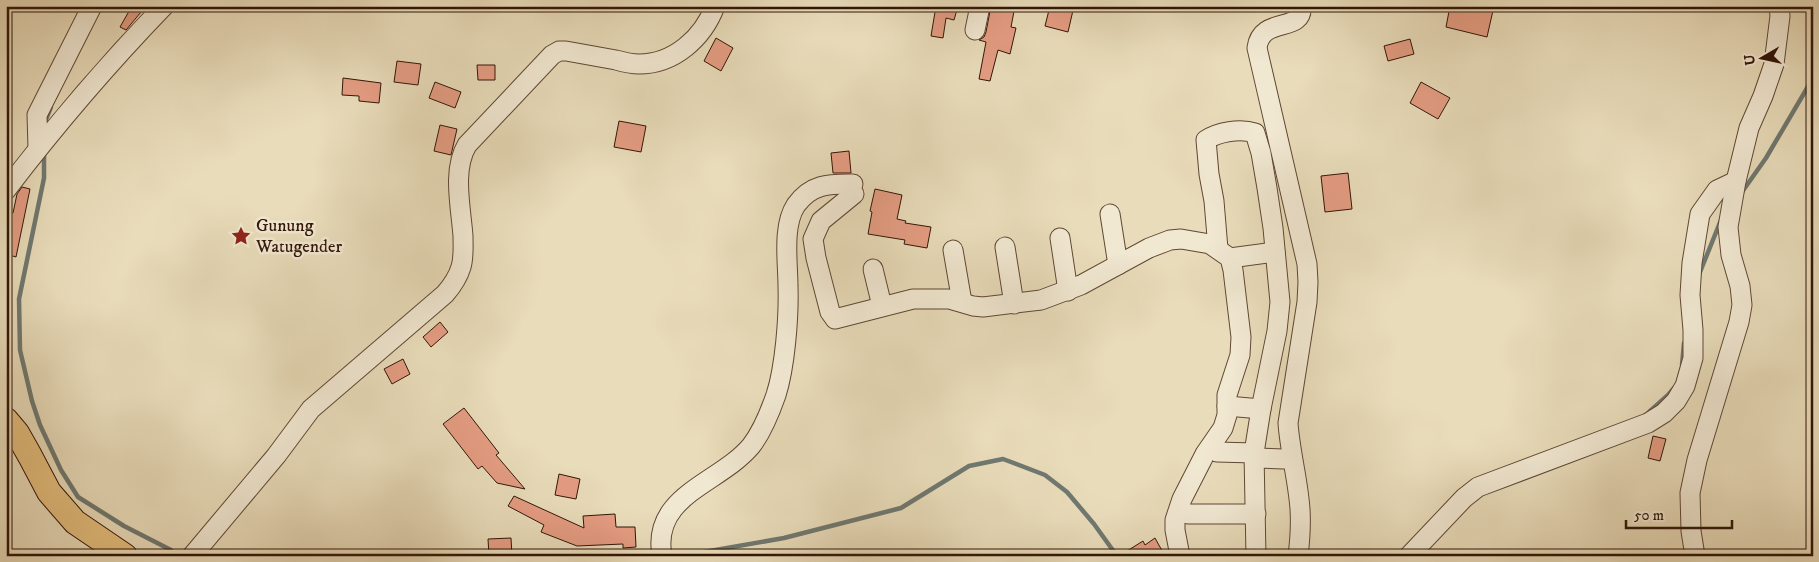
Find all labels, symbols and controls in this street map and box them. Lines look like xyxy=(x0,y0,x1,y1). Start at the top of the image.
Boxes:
north arrow xyxy=(1736,32,1786,82)
text: U xyxy=(1740,53,1760,67)
place label: Gunung Watugender xyxy=(255,215,343,258)
place icon: Gunung Watugender xyxy=(230,225,252,247)
scale bar xyxy=(1626,497,1733,529)
text: 50 m xyxy=(1634,506,1664,525)

